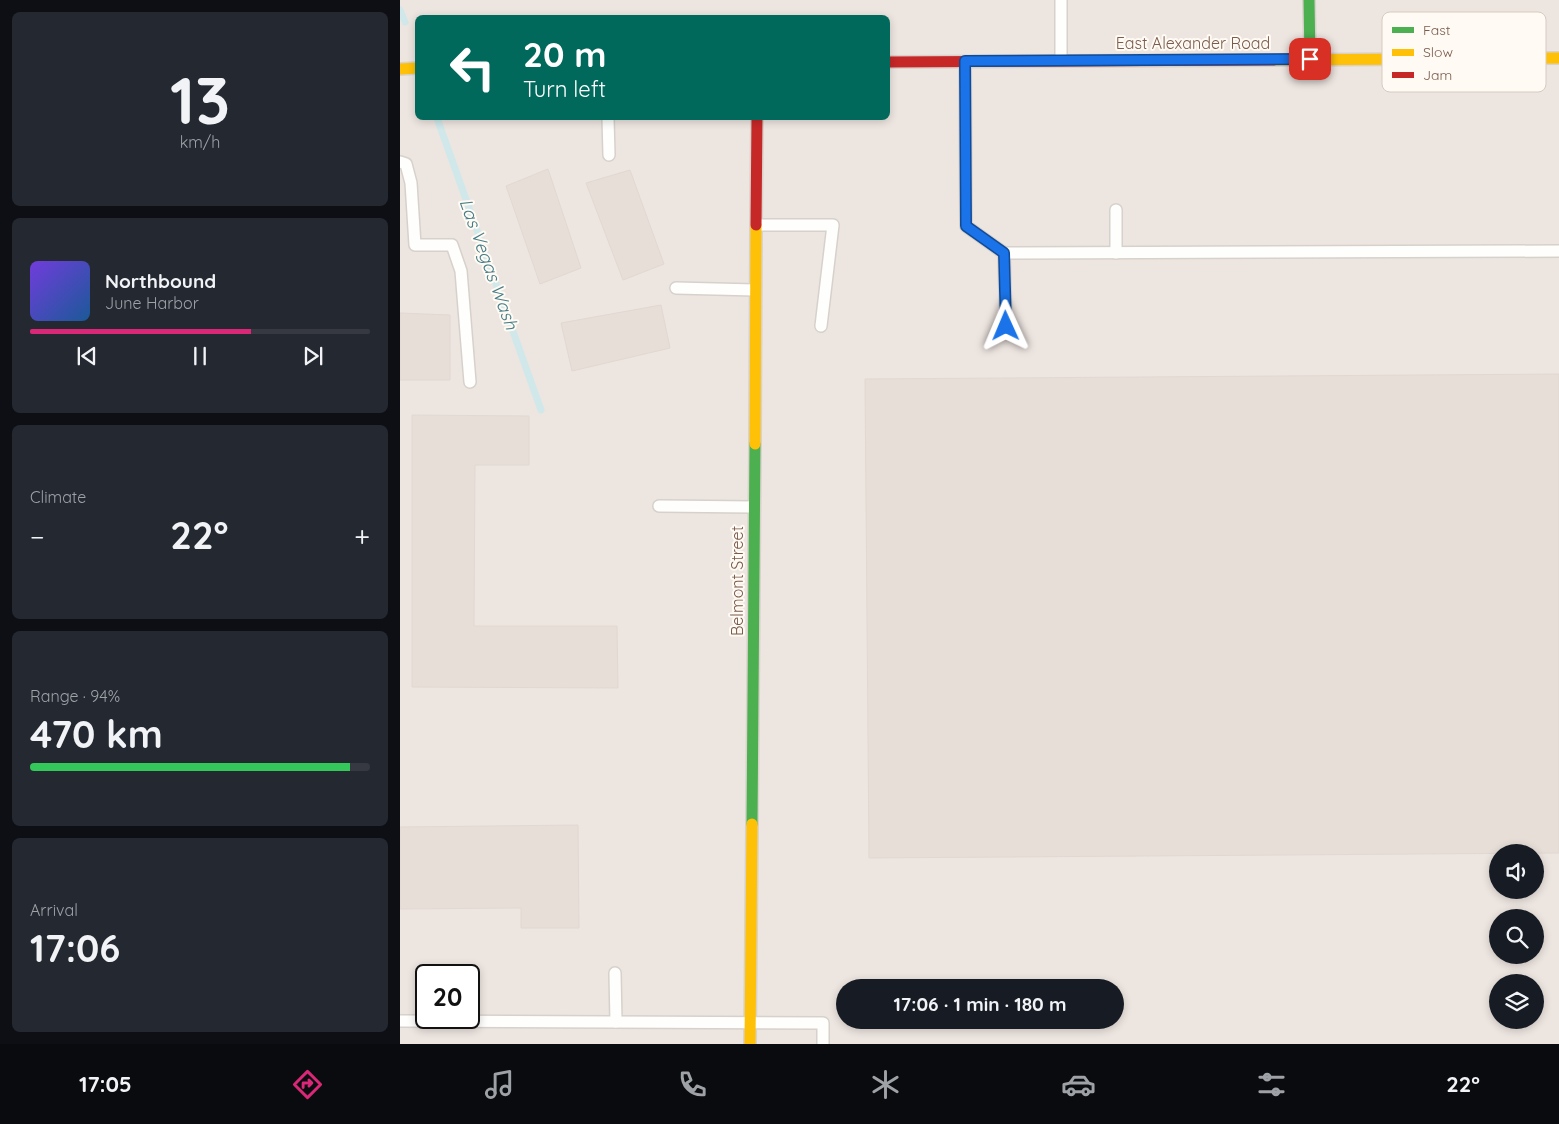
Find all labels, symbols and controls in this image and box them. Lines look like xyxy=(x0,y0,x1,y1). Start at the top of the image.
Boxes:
legend xyxy=(1382,12,1546,92)
text: Fast xyxy=(1423,21,1451,39)
text: 20 m xyxy=(523,32,606,76)
street label: East Alexander Road xyxy=(1116,33,1270,53)
icon: left xyxy=(440,35,505,100)
pin xyxy=(1289,38,1331,80)
text: Slow xyxy=(1423,43,1453,61)
icon: arrive xyxy=(1296,45,1324,73)
text: 13 xyxy=(170,59,230,140)
text: Jam xyxy=(1423,66,1452,84)
text: Turn left xyxy=(523,75,606,103)
text: km/h xyxy=(180,132,220,152)
water label: Las Vegas Wash xyxy=(455,195,524,333)
text: Northbound xyxy=(105,269,216,293)
text: June Harbor xyxy=(105,293,199,313)
position arrow xyxy=(979,299,1031,351)
icon: previous xyxy=(73,342,101,370)
icon: pause xyxy=(186,342,214,370)
icon: next xyxy=(299,342,327,370)
text: Climate xyxy=(30,487,86,507)
text: 22° xyxy=(170,511,228,559)
text: − xyxy=(30,519,45,554)
text: + xyxy=(354,519,370,554)
street label: Belmont Street xyxy=(727,526,747,636)
text: Range · 94% xyxy=(30,686,120,706)
text: 470 km xyxy=(30,710,163,758)
map controls xyxy=(1489,844,1544,1029)
button: sound xyxy=(1489,844,1544,899)
text: Arrival xyxy=(30,900,78,920)
button: search xyxy=(1489,909,1544,964)
text: 17:06 xyxy=(30,924,120,972)
speed limit sign: 20 xyxy=(415,964,480,1029)
button: layers xyxy=(1489,974,1544,1029)
text: 17:06 · 1 min · 180 m xyxy=(893,992,1067,1016)
icon: directions xyxy=(290,1067,325,1102)
icon: music xyxy=(482,1067,517,1102)
icon: phone xyxy=(675,1067,710,1102)
icon: climate xyxy=(868,1067,903,1102)
icon: car xyxy=(1061,1067,1096,1102)
icon: filters xyxy=(1254,1067,1289,1102)
text: 17:05 xyxy=(79,1070,132,1098)
text: 22° xyxy=(1446,1070,1480,1098)

